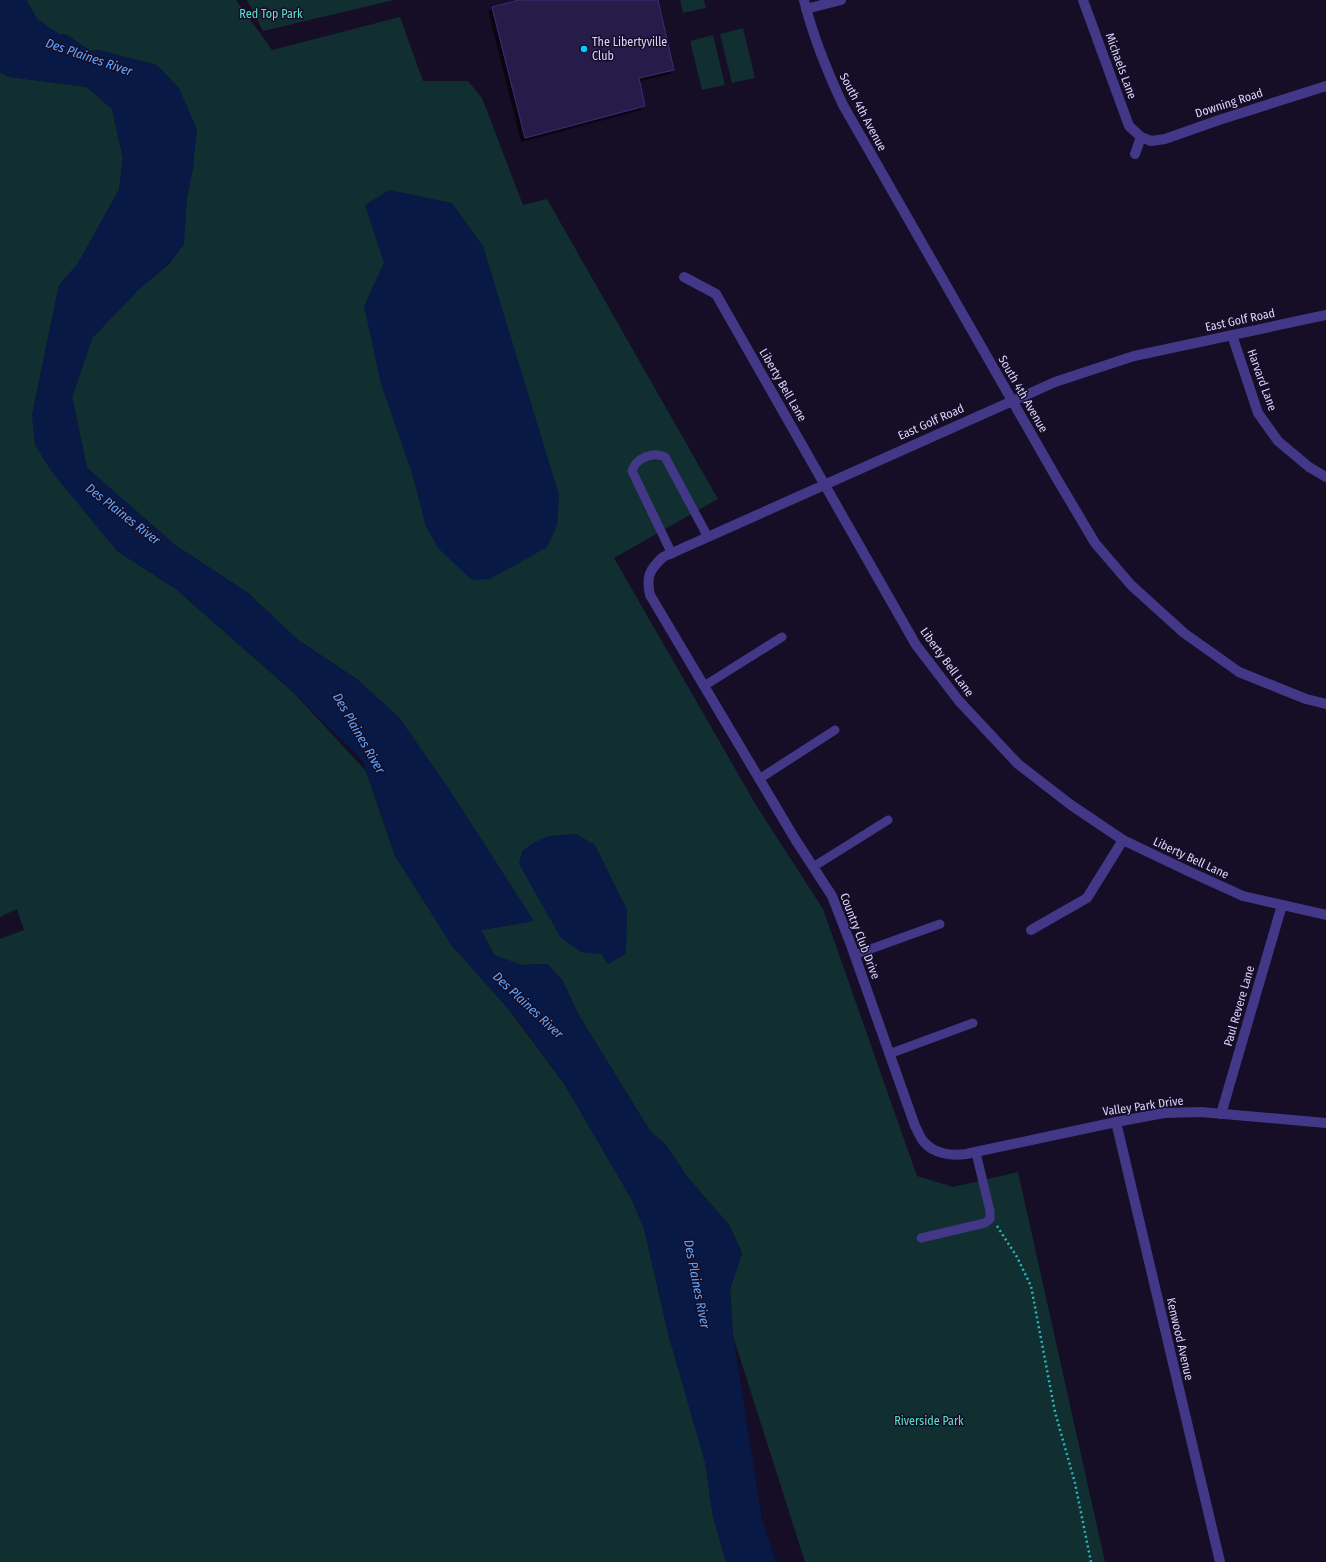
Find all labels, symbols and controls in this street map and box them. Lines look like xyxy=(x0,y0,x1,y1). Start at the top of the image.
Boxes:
park label: Red Top Park xyxy=(239,7,303,21)
street label: Michaels Lane xyxy=(1103,31,1139,101)
water label: Des Plaines River xyxy=(44,35,135,79)
place label: The Libertyville Club xyxy=(592,35,667,63)
marker: The Libertyville Club xyxy=(579,44,589,54)
street label: South 4th Avenue xyxy=(837,71,890,154)
street label: Downing Road xyxy=(1193,86,1265,120)
street label: East Golf Road xyxy=(1204,306,1276,334)
street label: Liberty Bell Lane xyxy=(756,346,810,424)
street label: Harvard Lane xyxy=(1244,347,1280,413)
street label: South 4th Avenue xyxy=(995,353,1051,435)
street label: East Golf Road xyxy=(896,401,966,443)
water label: Des Plaines River xyxy=(83,480,164,548)
street label: Liberty Bell Lane xyxy=(917,625,977,699)
water label: Des Plaines River xyxy=(330,690,388,776)
street label: Liberty Bell Lane xyxy=(1151,834,1231,882)
street label: Country Club Drive xyxy=(837,891,883,981)
street label: Paul Revere Lane xyxy=(1221,964,1257,1048)
water label: Des Plaines River xyxy=(490,969,567,1042)
street label: Valley Park Drive xyxy=(1102,1093,1184,1119)
water label: Des Plaines River xyxy=(681,1238,713,1330)
street label: Kenwood Avenue xyxy=(1164,1296,1196,1382)
park label: Riverside Park xyxy=(894,1414,964,1428)

